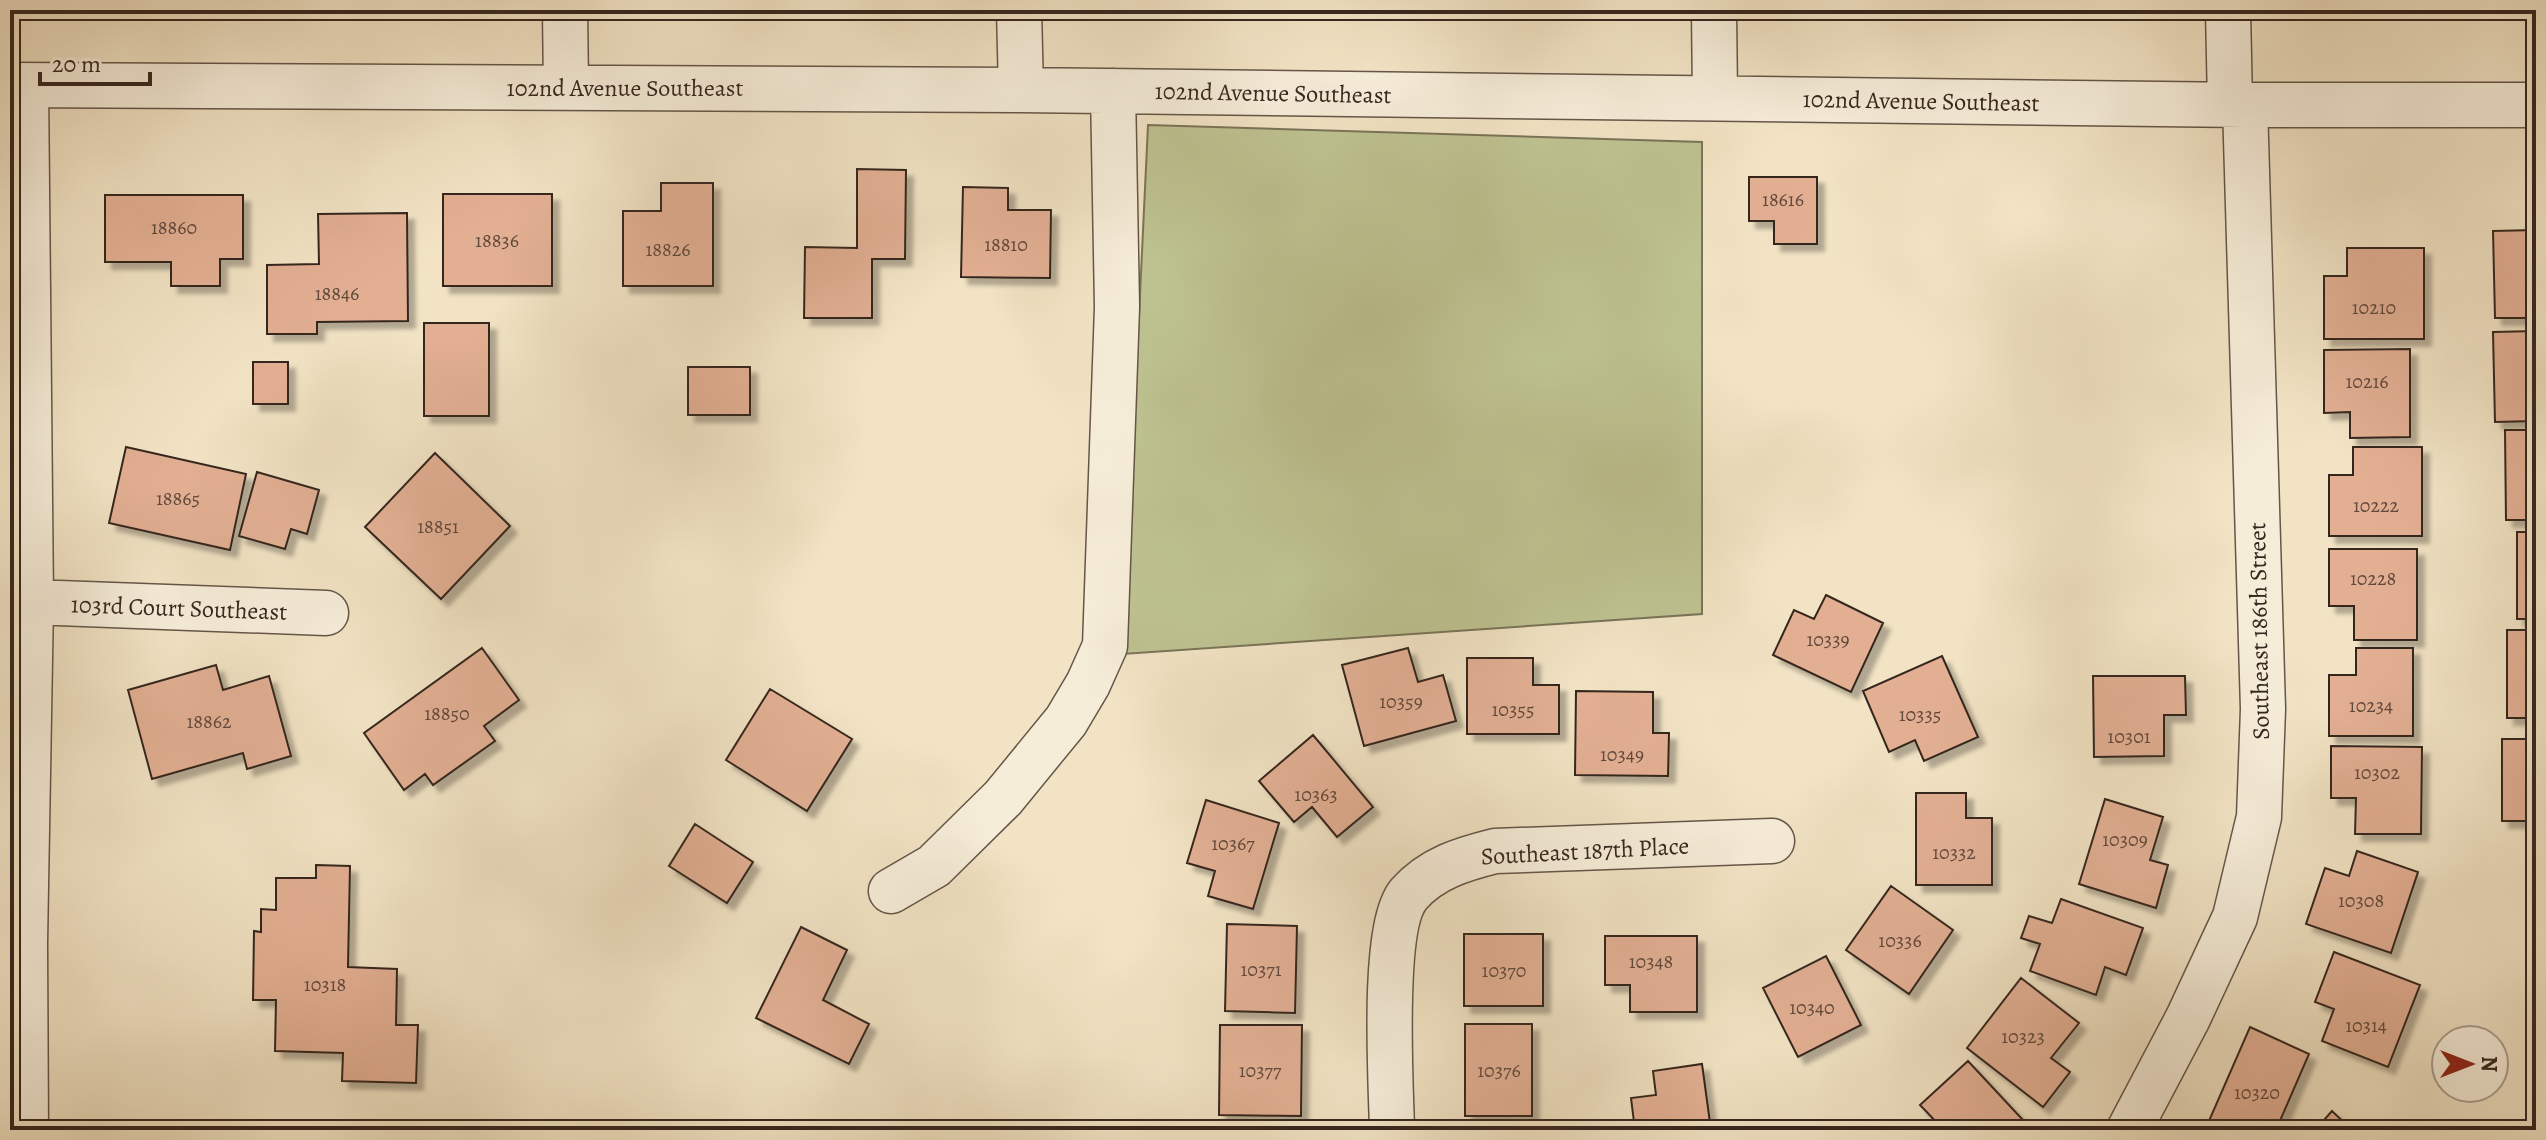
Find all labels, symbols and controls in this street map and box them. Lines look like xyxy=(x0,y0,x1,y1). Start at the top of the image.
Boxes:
scale bar xyxy=(40,36,150,86)
text: 20 m xyxy=(52,48,101,80)
street label: 102nd Avenue Southeast xyxy=(507,72,743,104)
street label: 102nd Avenue Southeast xyxy=(1154,75,1392,111)
street label: 102nd Avenue Southeast xyxy=(1802,83,2040,119)
house number: 18616 xyxy=(1762,186,1804,213)
house number: 18860 xyxy=(151,214,197,241)
house number: 18836 xyxy=(475,227,519,254)
house number: 18810 xyxy=(984,231,1028,258)
house number: 18826 xyxy=(646,236,690,263)
house number: 18846 xyxy=(315,280,359,307)
house number: 10210 xyxy=(2352,294,2396,321)
house number: 10216 xyxy=(2345,368,2389,395)
house number: 18865 xyxy=(156,485,200,512)
house number: 10222 xyxy=(2353,492,2400,519)
house number: 18851 xyxy=(417,513,459,540)
street label: Southeast 186th Street xyxy=(2241,522,2277,740)
house number: 10228 xyxy=(2350,565,2396,592)
street label: 103rd Court Southeast xyxy=(70,588,288,628)
house number: 10339 xyxy=(1806,626,1850,653)
house number: 10359 xyxy=(1379,688,1423,715)
house number: 10234 xyxy=(2349,692,2393,719)
house number: 10355 xyxy=(1491,696,1535,723)
house number: 18850 xyxy=(424,700,470,727)
house number: 10335 xyxy=(1899,701,1941,728)
house number: 18862 xyxy=(187,708,232,735)
house number: 10301 xyxy=(2107,723,2151,750)
house number: 10349 xyxy=(1600,741,1644,768)
house number: 10302 xyxy=(2354,759,2400,786)
house number: 10363 xyxy=(1294,781,1338,808)
house number: 10309 xyxy=(2102,826,2148,853)
house number: 10367 xyxy=(1211,830,1255,857)
street label: Southeast 187th Place xyxy=(1480,830,1690,872)
house number: 10332 xyxy=(1932,839,1976,866)
house number: 10308 xyxy=(2338,887,2384,914)
house number: 10336 xyxy=(1878,927,1922,954)
house number: 10348 xyxy=(1629,948,1673,975)
house number: 10371 xyxy=(1240,956,1282,983)
house number: 10370 xyxy=(1482,957,1526,984)
house number: 10318 xyxy=(304,971,346,998)
house number: 10340 xyxy=(1789,994,1835,1021)
house number: 10314 xyxy=(2345,1012,2387,1039)
house number: 10323 xyxy=(2001,1023,2045,1050)
north arrow xyxy=(2430,1024,2510,1104)
text: N xyxy=(2474,1056,2504,1072)
house number: 10377 xyxy=(1239,1057,1282,1084)
house number: 10376 xyxy=(1477,1057,1521,1084)
house number: 10320 xyxy=(2234,1079,2280,1106)

